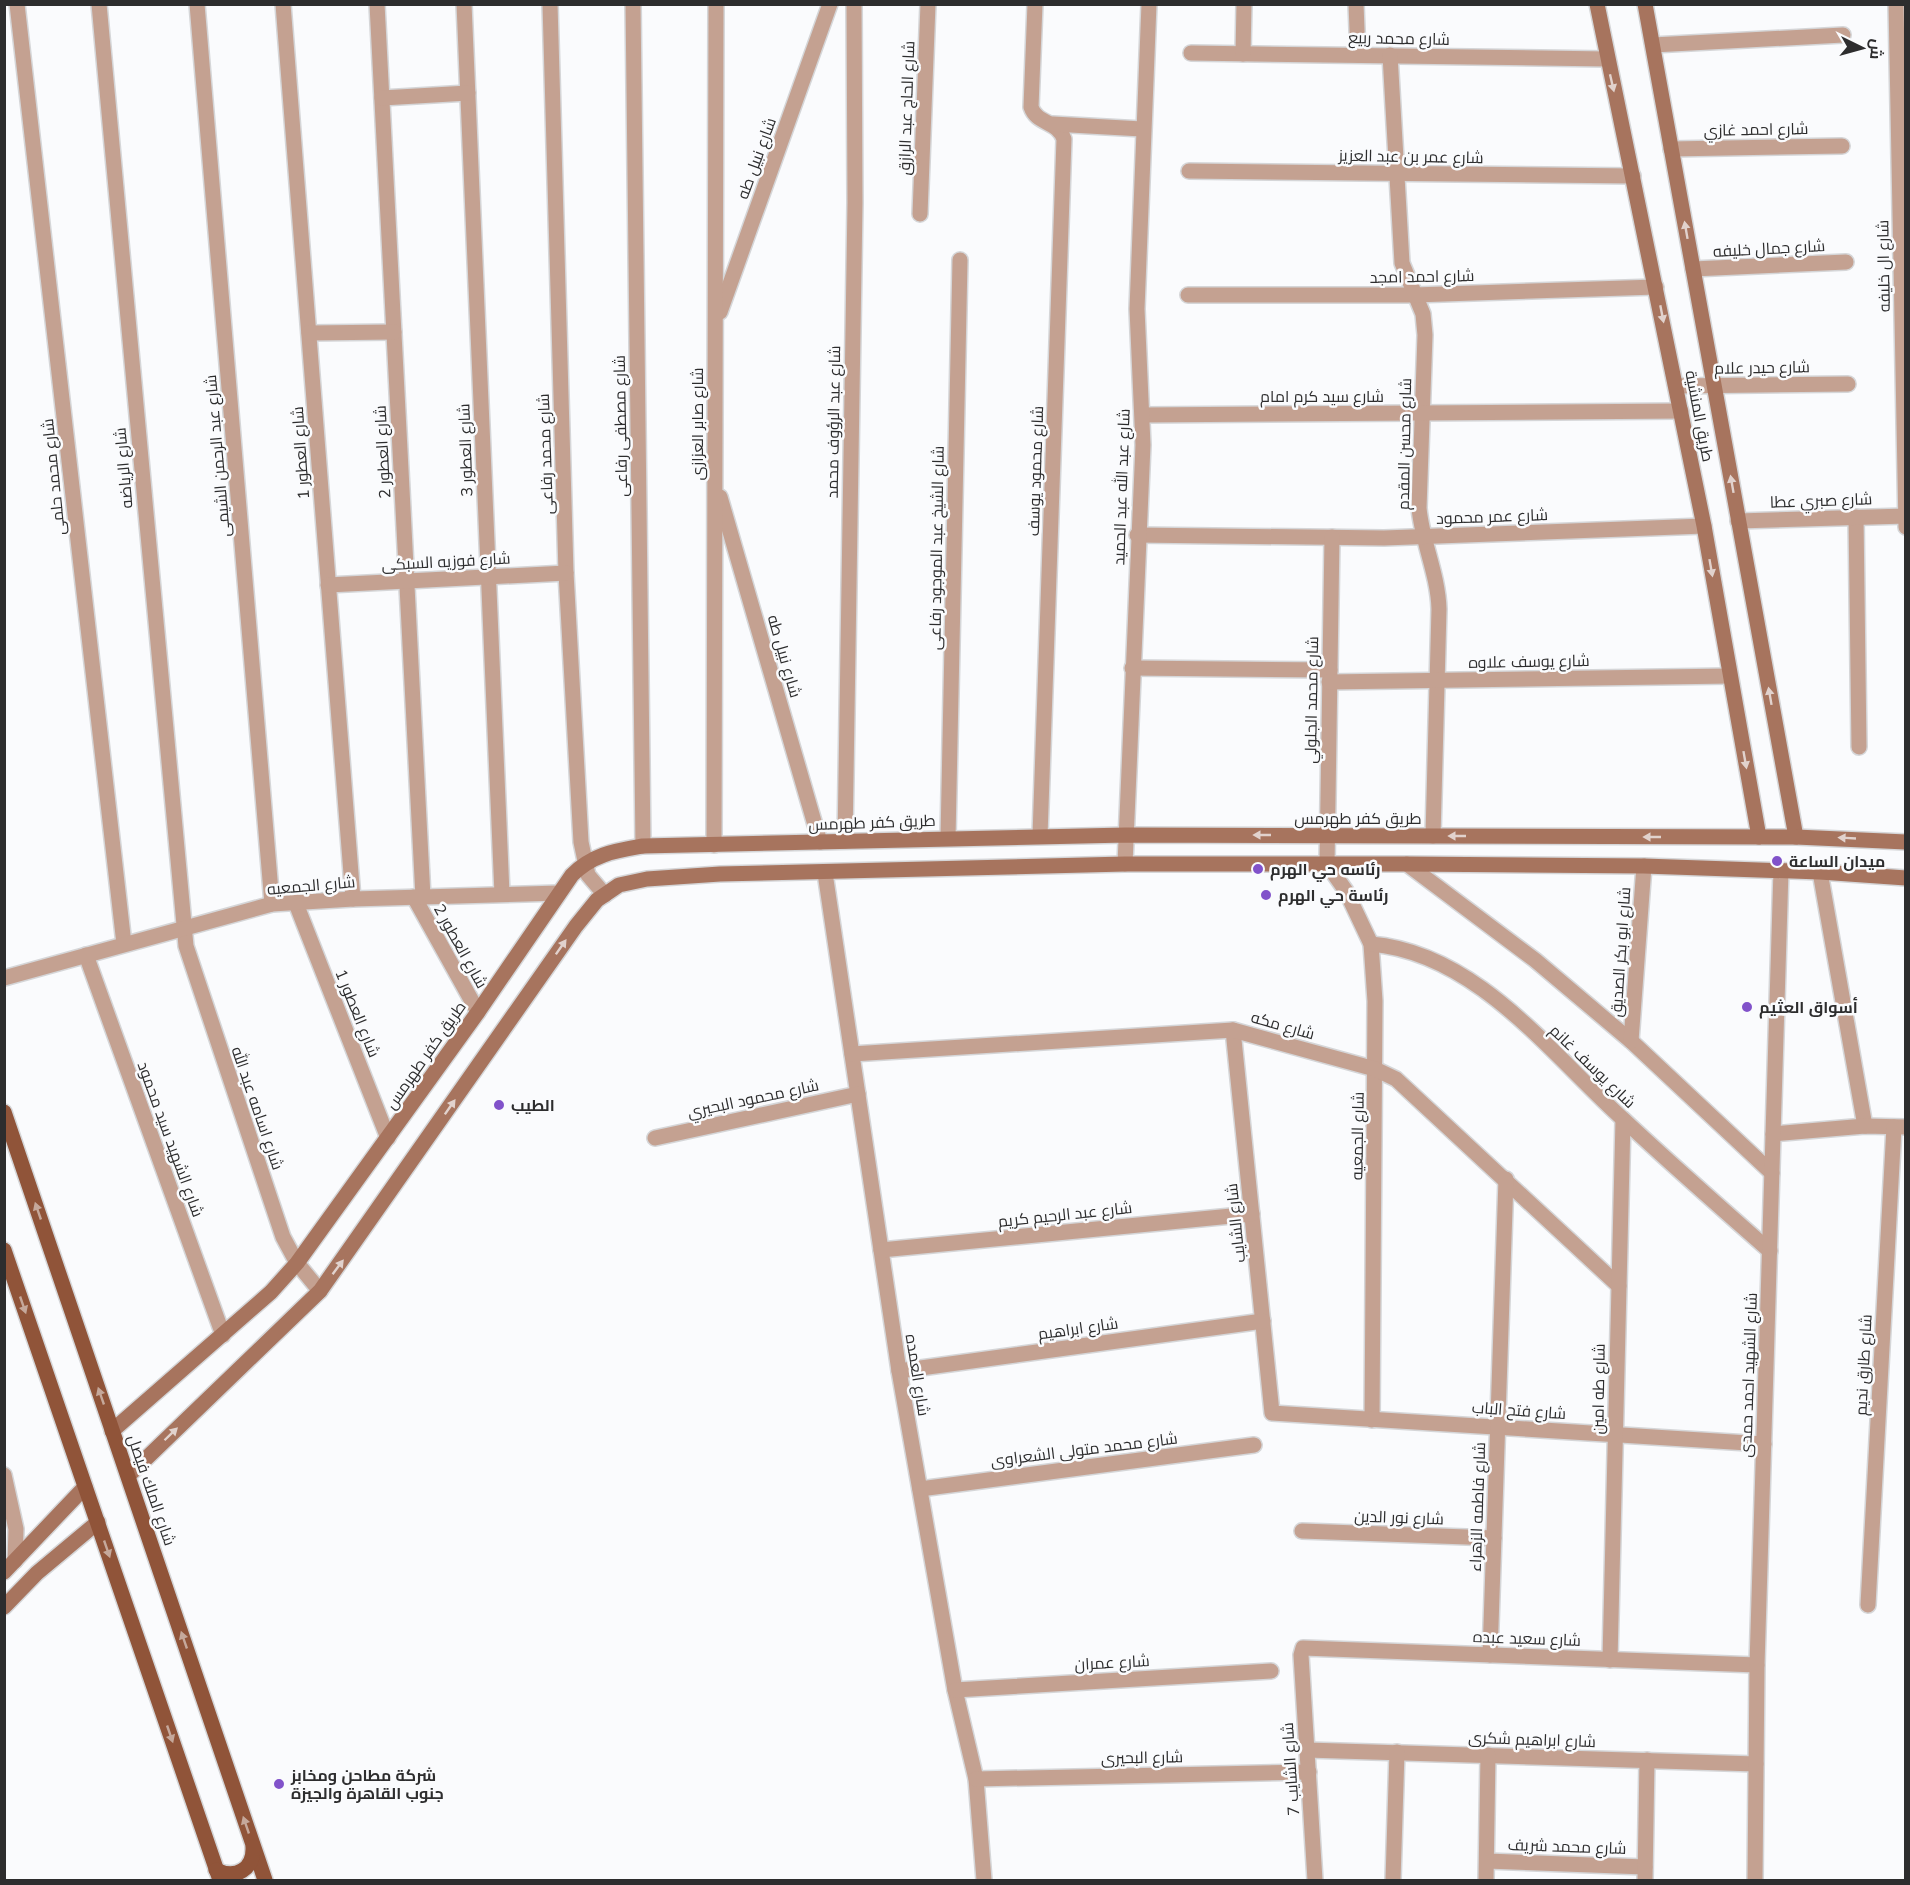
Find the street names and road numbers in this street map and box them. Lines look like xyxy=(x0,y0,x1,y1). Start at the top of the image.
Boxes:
street label: شارع محمد ربيع xyxy=(1348,27,1450,51)
street label: شارع الحاج عبد الرازق xyxy=(894,40,920,176)
street label: شارع نبيل طه xyxy=(732,114,782,202)
street label: شارع احمد غازي xyxy=(1704,118,1809,144)
street label: شارع عمر بن عبد العزيز xyxy=(1337,145,1484,169)
street label: شارع ال خليفه xyxy=(1872,220,1896,312)
street label: شارع جمال خليفه xyxy=(1712,235,1826,263)
street label: شارع احمد امجد xyxy=(1369,265,1475,289)
street label: شارع عبد الرؤوف محمد xyxy=(822,345,846,499)
street label: شارع مصطفى رفاعى xyxy=(609,355,633,497)
street label: شارع حيدر علام xyxy=(1714,356,1810,380)
street label: شارع صابر العزازى xyxy=(687,368,709,480)
street label: طريق المنشية xyxy=(1680,369,1719,464)
street label: شارع عبد الرحمن الشيمى xyxy=(200,374,236,538)
street label: شارع محسن المقدم xyxy=(1393,378,1417,510)
street label: شارع سيد كرم امام xyxy=(1260,386,1384,408)
street label: شارع محمد رفاعى xyxy=(533,393,559,515)
street label: شارع العطور 3 xyxy=(453,403,479,497)
street label: شارع العطور 2 xyxy=(370,405,396,499)
street label: شارع محمود يوسف xyxy=(1023,405,1049,537)
street label: شارع العطور 1 xyxy=(287,406,315,500)
street label: شارع عبد الله عبد الحميد xyxy=(1108,408,1136,566)
street label: شارع محمد حلمى xyxy=(37,417,71,536)
street label: شارع الرياضه xyxy=(109,426,138,509)
street label: شارع الشيخ عبد الموجود رفاعى xyxy=(924,446,950,650)
street label: شارع صبري عطا xyxy=(1769,488,1873,516)
street label: شارع عمر محمود xyxy=(1436,504,1548,530)
street label: شارع فوزيه السبكى xyxy=(381,548,511,576)
street label: شارع نبيل طه xyxy=(762,612,806,700)
street label: شارع محمد الجلولي xyxy=(1300,636,1326,764)
street label: شارع يوسف علاوه xyxy=(1468,650,1590,674)
street label: طريق كفر طهرمس xyxy=(1294,808,1422,829)
street label: طريق كفر طهرمس xyxy=(808,810,936,835)
street label: شارع الجمعيه xyxy=(266,871,356,901)
street label: شارع ابو بكر الصديق xyxy=(1605,886,1637,1018)
street label: شارع العطور 2 xyxy=(428,900,492,993)
street label: شارع العطور 1 xyxy=(329,966,385,1061)
street label: طريق كفر طهرمس xyxy=(380,997,471,1113)
street label: شارع مكه xyxy=(1248,1006,1317,1046)
street label: شارع يوسف غانم xyxy=(1544,1020,1640,1114)
street label: شارع اسامه عبد الله xyxy=(226,1044,288,1173)
street label: شارع الشهيد سيد محمود xyxy=(132,1059,208,1220)
street label: شارع محمود البحيري xyxy=(685,1074,821,1126)
street label: شارع الجمعيه xyxy=(1346,1092,1370,1180)
street label: شارع الشايب xyxy=(1221,1182,1251,1264)
street label: شارع عبد الرحيم كريم xyxy=(997,1197,1133,1233)
street label: شارع الشهيد احمد حمدى xyxy=(1735,1292,1763,1458)
street label: شارع ابراهيم xyxy=(1037,1312,1120,1346)
street label: شارع طارق نديم xyxy=(1850,1314,1878,1416)
street label: شارع العمده xyxy=(900,1333,934,1418)
street label: شارع طه امين xyxy=(1587,1343,1611,1435)
street label: شارع فتح الباب xyxy=(1471,1397,1567,1425)
street label: شارع محمد متولى الشعراوى xyxy=(989,1428,1179,1472)
street label: شارع الملك فيصل xyxy=(122,1432,180,1549)
street label: شارع فاطمه الزهراء xyxy=(1465,1442,1491,1572)
street label: شارع نور الدين xyxy=(1354,1505,1444,1531)
street label: شارع سعيد عبده xyxy=(1473,1626,1581,1652)
street label: شارع عمران xyxy=(1074,1650,1150,1676)
street label: شارع الشايب 7 xyxy=(1277,1722,1305,1816)
street label: شارع ابراهيم شكرى xyxy=(1468,1727,1596,1753)
street label: شارع البحيرى xyxy=(1101,1746,1183,1770)
street label: شارع محمد شريف xyxy=(1507,1834,1627,1860)

